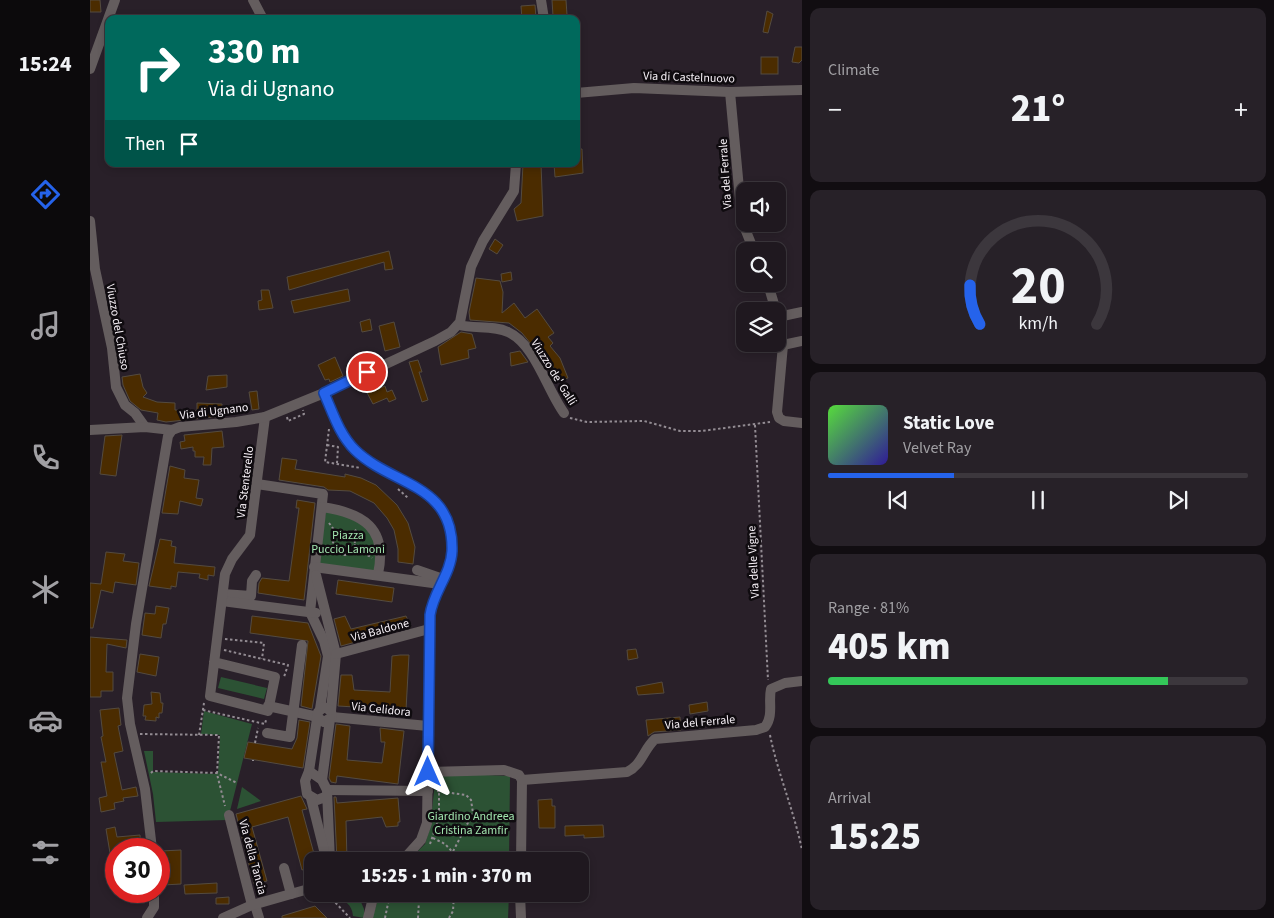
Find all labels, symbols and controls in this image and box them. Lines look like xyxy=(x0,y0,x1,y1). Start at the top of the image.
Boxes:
text: 330 m xyxy=(208,27,300,77)
icon: right xyxy=(125,35,190,100)
text: 15:24 xyxy=(18,48,72,80)
text: Climate xyxy=(828,59,879,81)
street label: Via di Castelnuovo xyxy=(643,67,735,88)
text: Via di Ugnano xyxy=(208,73,334,105)
text: 21° xyxy=(1011,82,1065,136)
text: − xyxy=(828,90,842,130)
text: + xyxy=(1234,90,1248,130)
icon: arrive xyxy=(175,130,203,158)
text: Then xyxy=(125,131,165,158)
street label: Via del Ferrale xyxy=(715,138,736,210)
icon: directions xyxy=(28,177,63,212)
map controls xyxy=(736,182,786,352)
button: sound xyxy=(736,182,786,232)
button: search xyxy=(736,242,786,292)
text: 20 xyxy=(1011,250,1065,324)
street label: Viuzzo del Chiuso xyxy=(102,283,133,371)
button: layers xyxy=(736,302,786,352)
icon: music xyxy=(28,308,63,343)
text: km/h xyxy=(1018,311,1058,336)
street label: Viuzzo de' Galli xyxy=(526,336,581,409)
pin xyxy=(346,351,388,393)
icon: arrive xyxy=(353,358,381,386)
street label: Via di Ugnano xyxy=(179,399,249,424)
text: Static Love xyxy=(903,410,994,437)
text: Velvet Ray xyxy=(903,437,971,459)
icon: phone xyxy=(28,440,63,475)
street label: Via Stenterello xyxy=(233,445,258,519)
icon: previous xyxy=(884,486,912,514)
icon: pause xyxy=(1024,486,1052,514)
icon: next xyxy=(1164,486,1192,514)
street label: Via delle Vigne xyxy=(743,525,764,599)
park label: Piazza Puccio Lamoni xyxy=(311,527,385,558)
icon: climate xyxy=(28,572,63,607)
text: Range · 81% xyxy=(828,597,909,619)
street label: Via Baldone xyxy=(349,615,411,646)
text: 405 km xyxy=(828,620,950,674)
street label: Via Celidora xyxy=(350,698,411,721)
icon: car xyxy=(28,703,63,738)
street label: Via del Ferrale xyxy=(664,711,736,734)
position arrow xyxy=(401,745,453,797)
text: Arrival xyxy=(828,787,871,809)
park label: Giardino Andreea Cristina Zamfir xyxy=(427,808,515,839)
text: 15:25 xyxy=(828,810,921,864)
street label: Via della Tancia xyxy=(234,818,271,897)
icon: filters xyxy=(28,835,63,870)
speed limit sign: 30 xyxy=(105,838,170,903)
text: 15:25 · 1 min · 370 m xyxy=(361,863,532,890)

